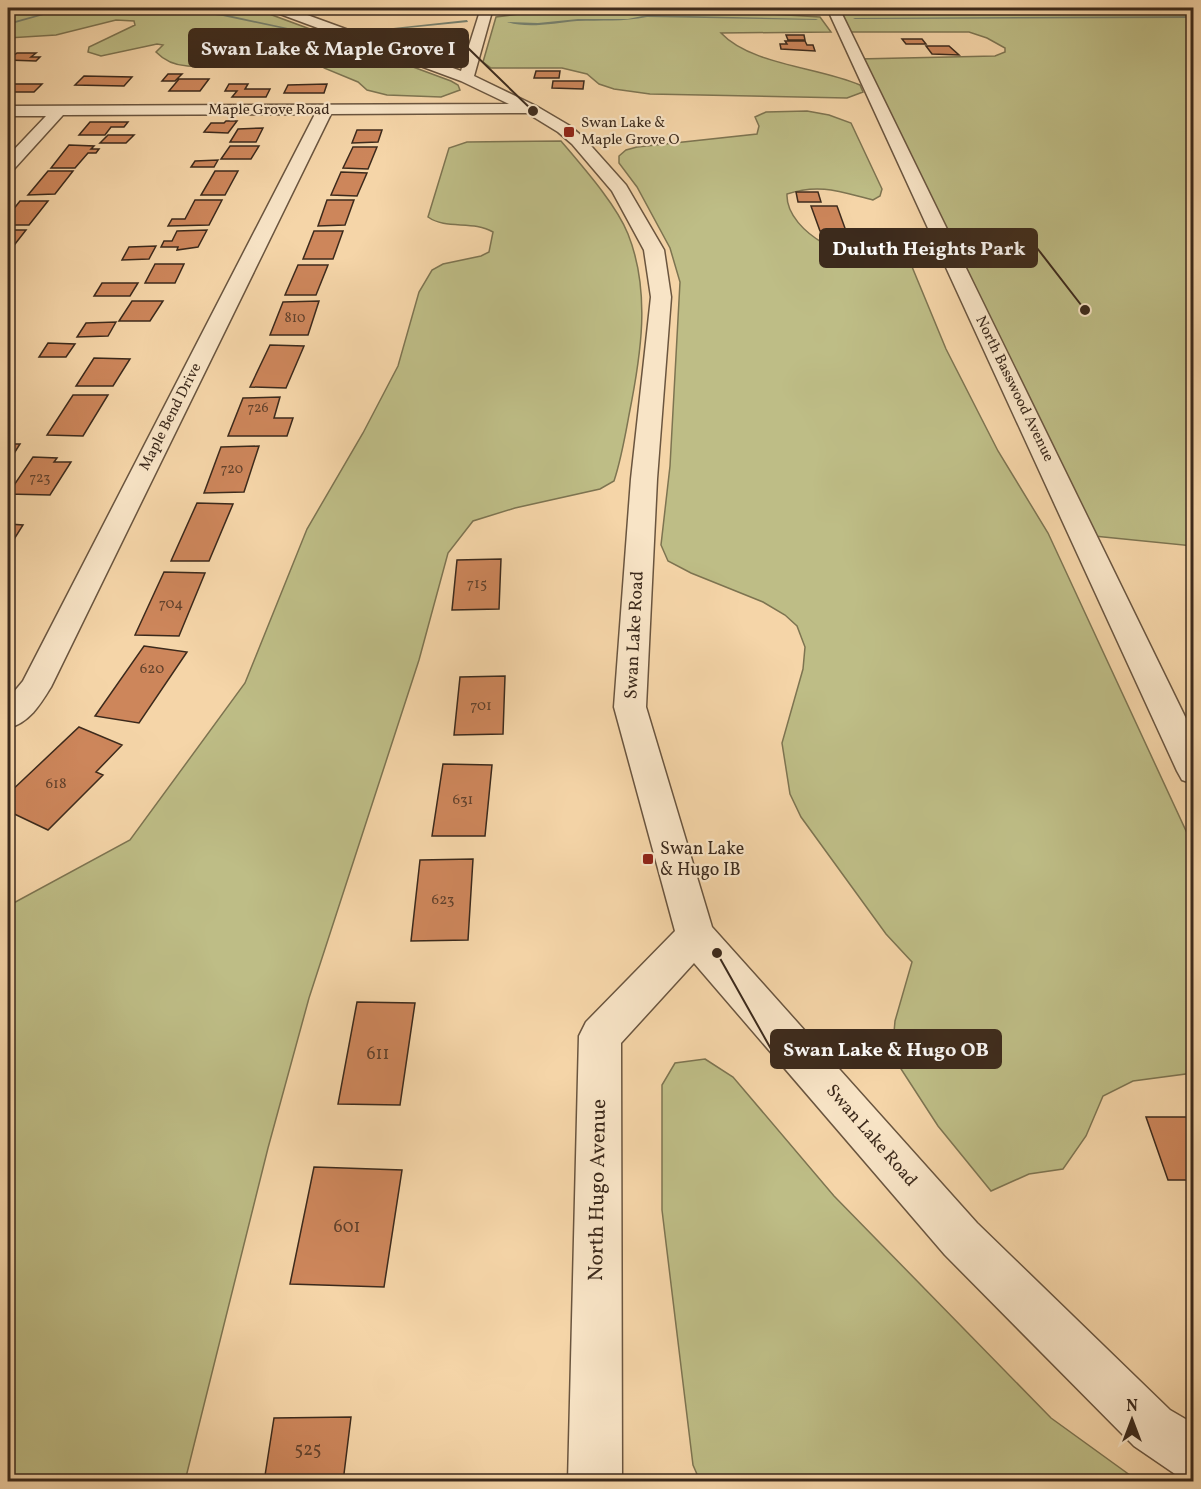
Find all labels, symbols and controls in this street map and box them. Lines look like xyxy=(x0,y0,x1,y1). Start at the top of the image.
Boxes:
callout: Swan Lake & Maple Grove I xyxy=(189,29,468,67)
text: Swan Lake & Maple Grove I xyxy=(201,36,455,64)
street label: Maple Grove Road xyxy=(208,100,330,121)
place label: Swan Lake & Maple Grove O xyxy=(581,113,679,151)
marker: Swan Lake & Maple Grove O xyxy=(562,125,576,139)
callout: Duluth Heights Park xyxy=(820,229,1037,267)
text: Duluth Heights Park xyxy=(832,236,1026,264)
house number: 810 xyxy=(285,309,305,328)
street label: North Basswood Avenue xyxy=(970,313,1058,465)
street label: Maple Bend Drive xyxy=(135,360,207,474)
house number: 726 xyxy=(247,399,269,418)
house number: 720 xyxy=(221,460,243,479)
house number: 723 xyxy=(30,469,50,488)
street label: Swan Lake Road xyxy=(619,570,651,700)
house number: 715 xyxy=(467,574,487,595)
house number: 704 xyxy=(159,594,183,615)
house number: 620 xyxy=(140,659,164,680)
house number: 701 xyxy=(470,696,492,717)
house number: 618 xyxy=(45,774,67,795)
house number: 631 xyxy=(453,790,473,811)
place label: Swan Lake & Hugo IB xyxy=(660,837,744,883)
marker: Swan Lake & Hugo IB xyxy=(641,852,655,866)
house number: 623 xyxy=(432,890,454,911)
callout: Swan Lake & Hugo OB xyxy=(771,1030,1001,1068)
text: Swan Lake & Hugo OB xyxy=(783,1037,989,1065)
house number: 611 xyxy=(366,1042,390,1067)
street label: Swan Lake Road xyxy=(819,1079,923,1193)
street label: North Hugo Avenue xyxy=(582,1099,614,1281)
house number: 601 xyxy=(334,1215,360,1240)
north arrow xyxy=(1102,1390,1162,1450)
text: N xyxy=(1126,1396,1138,1418)
house number: 525 xyxy=(295,1438,321,1463)

